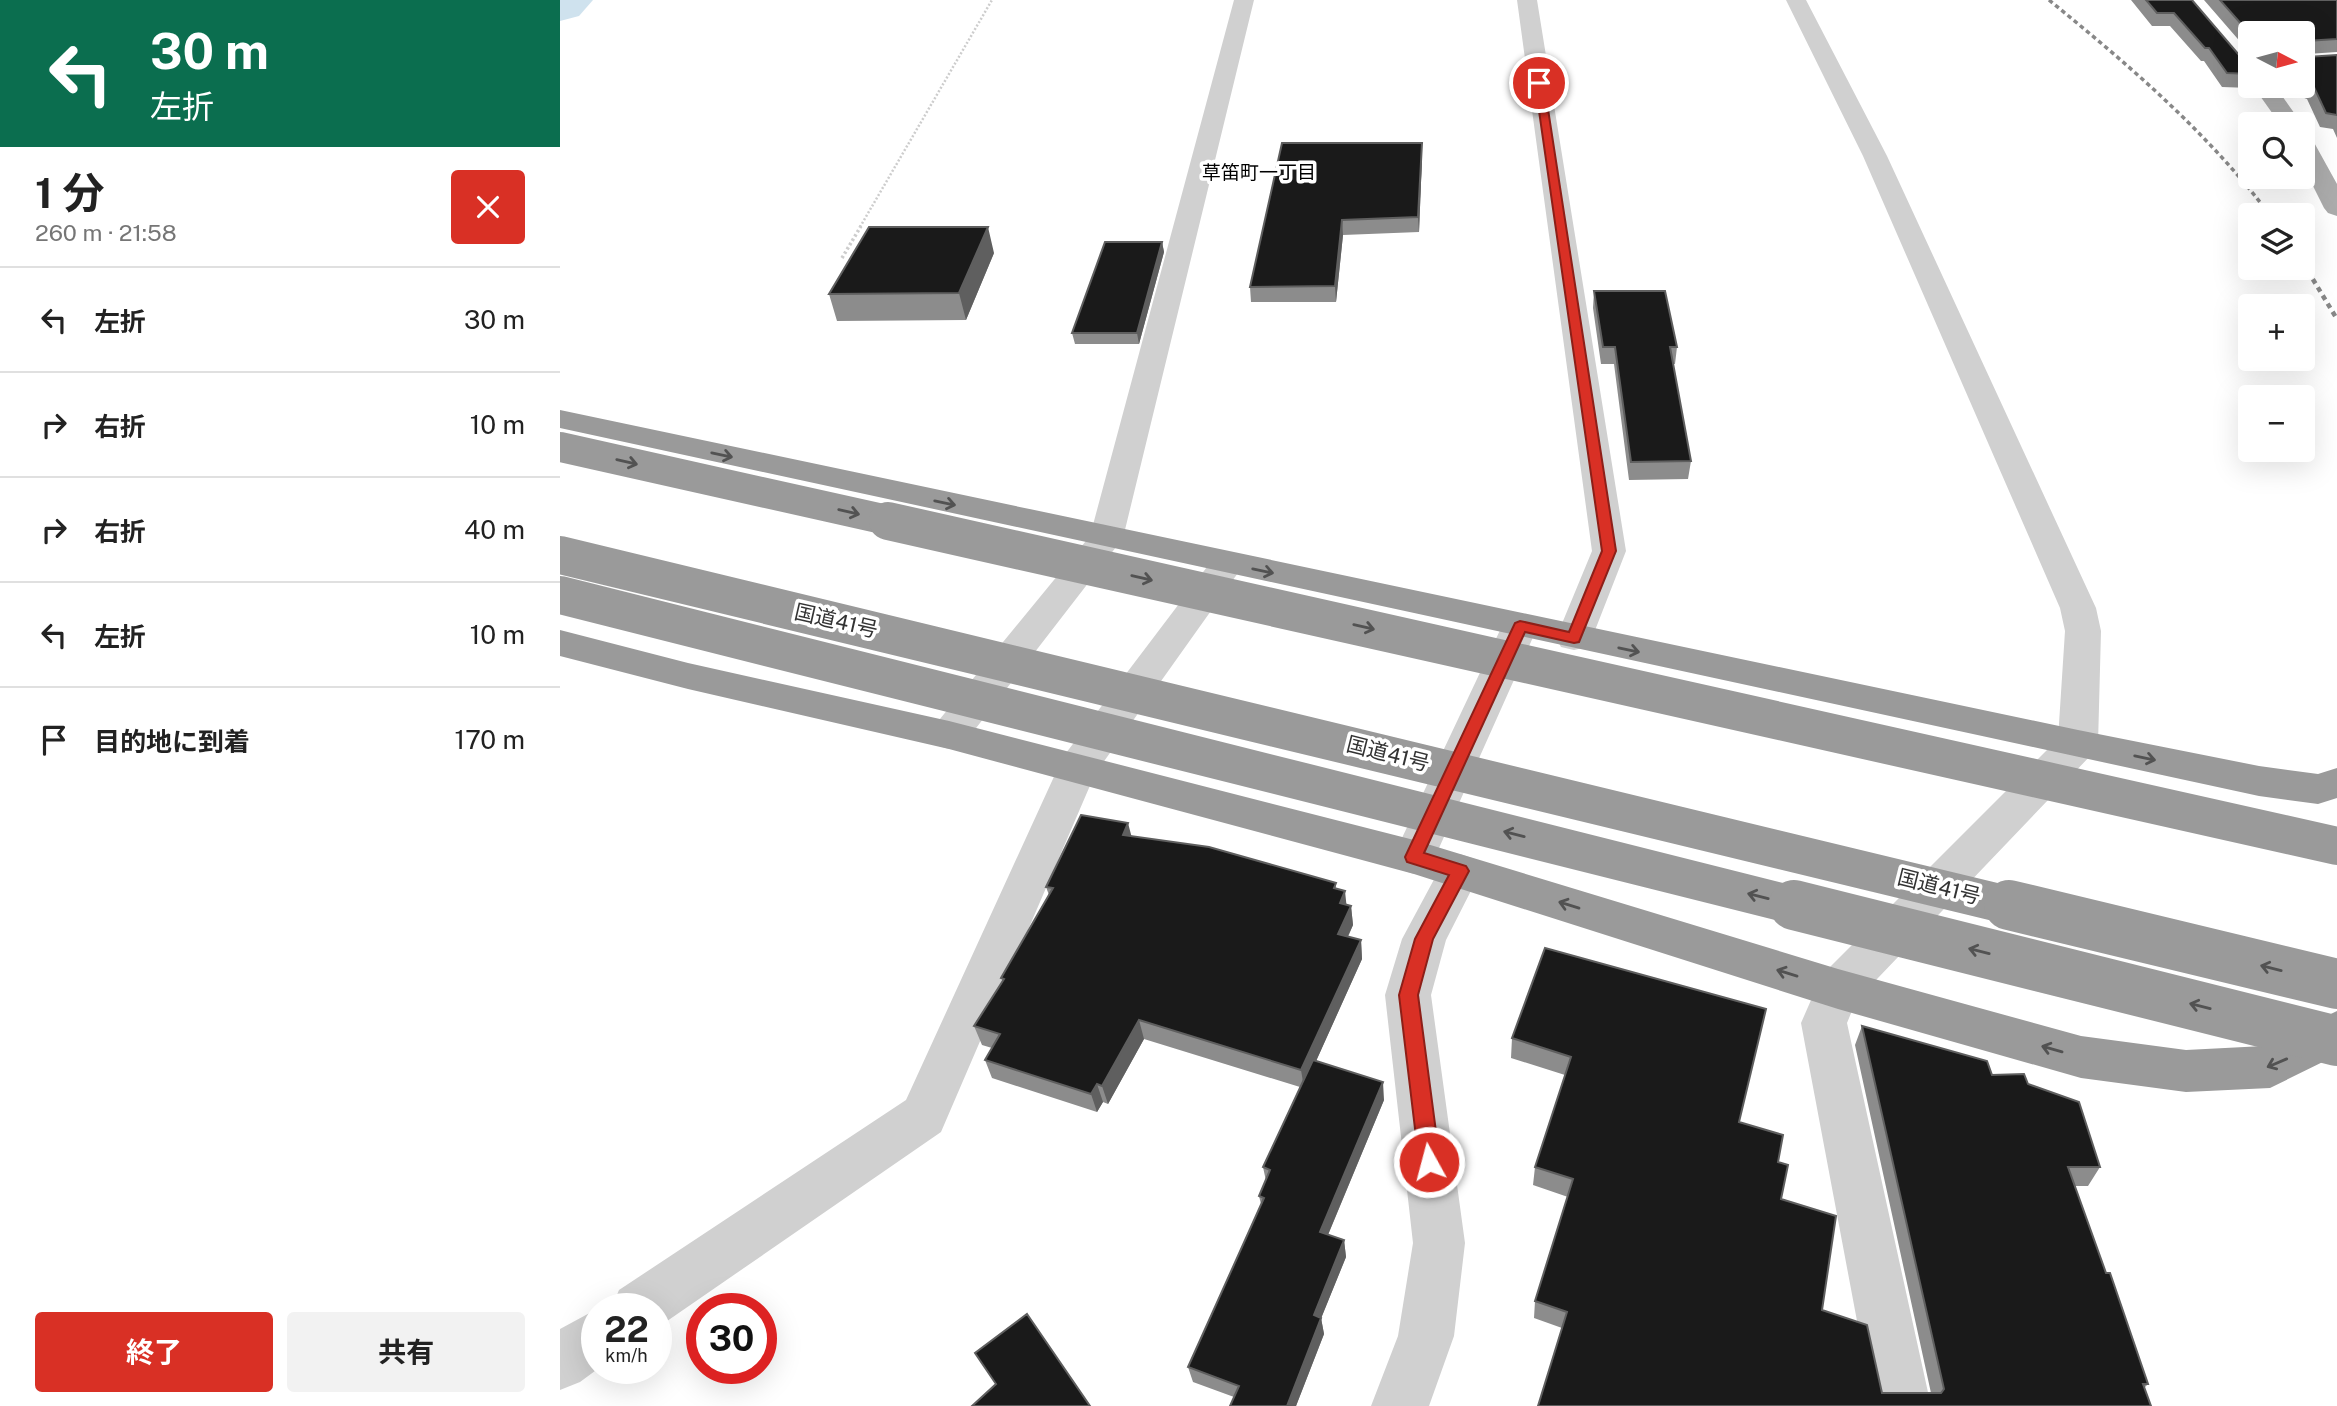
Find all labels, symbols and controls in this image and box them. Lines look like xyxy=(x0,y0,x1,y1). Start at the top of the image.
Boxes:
north arrow xyxy=(2238,21,2315,98)
map controls xyxy=(2238,21,2315,462)
text: 30 m xyxy=(150,22,269,80)
icon: left xyxy=(35,28,126,119)
pin xyxy=(1509,53,1569,113)
icon: arrive xyxy=(1520,64,1558,102)
text: 左折 xyxy=(150,88,214,125)
button: search xyxy=(2238,112,2315,189)
district label: 草笛町一丁目 xyxy=(1202,161,1316,183)
text: 1 分 xyxy=(35,168,104,217)
button: close xyxy=(451,170,525,244)
button: layers xyxy=(2238,203,2315,280)
text: 260 m · 21:58 xyxy=(35,219,177,246)
button: + xyxy=(2238,294,2315,371)
icon: left xyxy=(35,301,73,339)
text: 30 m xyxy=(464,304,525,335)
text: 左折 xyxy=(94,306,146,337)
button: − xyxy=(2238,385,2315,462)
icon: right xyxy=(35,406,73,444)
text: 10 m xyxy=(470,409,525,440)
text: 右折 xyxy=(94,411,146,442)
one-way arrow xyxy=(710,448,733,462)
one-way arrow xyxy=(615,456,638,469)
one-way arrow xyxy=(933,497,956,510)
one-way arrow xyxy=(837,505,860,519)
icon: right xyxy=(35,511,73,549)
text: 40 m xyxy=(464,514,525,545)
text: 右折 xyxy=(94,516,146,547)
one-way arrow xyxy=(1251,564,1274,578)
one-way arrow xyxy=(1130,571,1153,585)
street label: 国道41号 xyxy=(792,599,880,642)
icon: left xyxy=(35,616,73,654)
text: 10 m xyxy=(470,619,525,650)
text: 左折 xyxy=(94,621,146,652)
one-way arrow xyxy=(1352,621,1375,635)
one-way arrow xyxy=(1617,643,1640,657)
icon: arrive xyxy=(35,721,73,759)
text: 170 m xyxy=(455,724,525,755)
text: 目的地に到着 xyxy=(94,726,250,757)
street label: 国道41号 xyxy=(1344,731,1432,776)
one-way arrow xyxy=(2133,752,2156,766)
one-way arrow xyxy=(1503,827,1526,840)
street label: 国道41号 xyxy=(1895,864,1983,909)
one-way arrow xyxy=(1747,889,1770,902)
one-way arrow xyxy=(1559,898,1581,911)
one-way arrow xyxy=(1968,944,1991,957)
one-way arrow xyxy=(2260,961,2283,974)
one-way arrow xyxy=(1776,966,1798,979)
one-way arrow xyxy=(2189,999,2211,1012)
one-way arrow xyxy=(2042,1042,2064,1055)
one-way arrow xyxy=(2266,1057,2288,1070)
position arrow xyxy=(1392,1125,1466,1199)
speed limit sign: 30 xyxy=(686,1293,777,1384)
text: 22 xyxy=(604,1309,649,1350)
button: 終了 xyxy=(35,1312,273,1392)
button: 共有 xyxy=(287,1312,525,1392)
text: km/h xyxy=(605,1345,648,1366)

